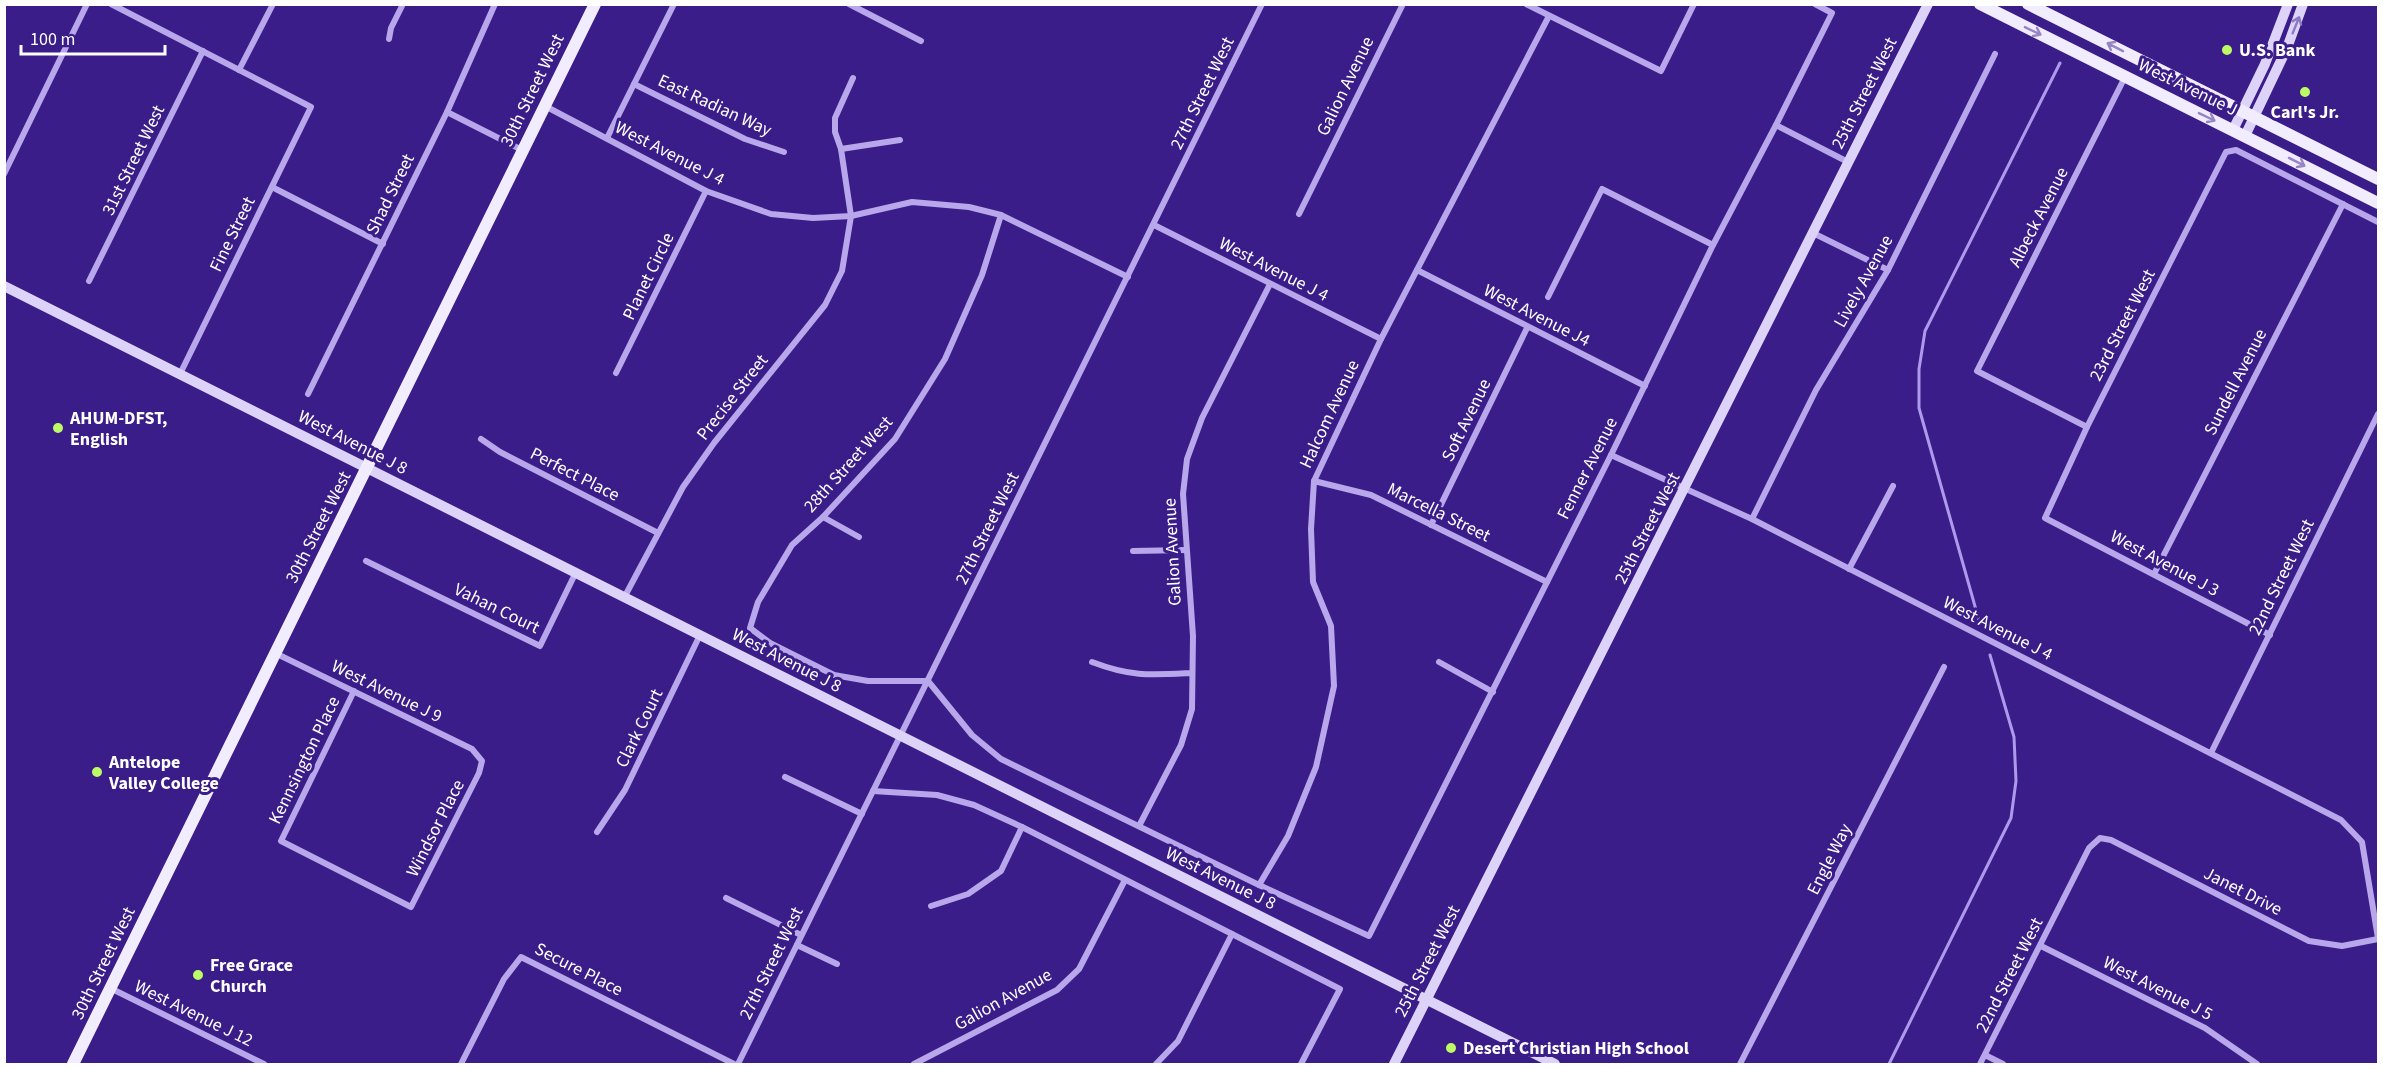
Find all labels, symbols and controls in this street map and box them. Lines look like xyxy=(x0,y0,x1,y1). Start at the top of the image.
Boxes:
one-way arrow xyxy=(2291,16,2302,35)
scale bar xyxy=(21,18,165,56)
one-way arrow xyxy=(2023,25,2041,37)
text: 100 m xyxy=(30,27,75,52)
street label: 30th Street West xyxy=(494,30,571,151)
street label: Galion Avenue xyxy=(1311,32,1380,140)
street label: 27th Street West xyxy=(1164,33,1241,154)
street label: 25th Street West xyxy=(1826,33,1903,153)
place label: U.S. Bank xyxy=(2239,38,2316,63)
one-way arrow xyxy=(2106,41,2124,52)
marker: U.S. Bank xyxy=(2220,43,2234,57)
street label: West Avenue J xyxy=(2134,53,2242,122)
street label: East Radian Way xyxy=(654,68,776,143)
marker: Carl's Jr. xyxy=(2298,85,2312,99)
place label: Carl's Jr. xyxy=(2270,100,2340,125)
street label: 31st Street West xyxy=(96,101,171,220)
one-way arrow xyxy=(2198,112,2216,124)
street label: West Avenue J 4 xyxy=(611,115,729,192)
street label: Shad Street xyxy=(360,150,421,239)
one-way arrow xyxy=(2288,157,2306,168)
street label: Albeck Avenue xyxy=(2002,163,2074,272)
street label: Fine Street xyxy=(204,192,261,276)
street label: Planet Circle xyxy=(616,228,680,324)
street label: Lively Avenue xyxy=(1828,230,1899,332)
street label: West Avenue J 4 xyxy=(1215,231,1333,308)
street label: 23rd Street West xyxy=(2083,265,2161,386)
street label: West Avenue J4 xyxy=(1479,278,1594,353)
street label: Sundell Avenue xyxy=(2198,325,2273,440)
street label: Precise Street xyxy=(691,349,774,446)
street label: Halcom Avenue xyxy=(1293,356,1366,473)
street label: Soft Avenue xyxy=(1436,375,1497,466)
street label: West Avenue J 8 xyxy=(294,404,412,481)
place label: AHUM-DFST, English xyxy=(69,406,167,452)
street label: 28th Street West xyxy=(798,410,899,518)
street label: Fenner Avenue xyxy=(1551,413,1624,524)
marker: AHUM-DFST, English xyxy=(51,421,65,435)
street label: Perfect Place xyxy=(526,441,624,508)
street label: 30th Street West xyxy=(280,467,357,587)
street label: 27th Street West xyxy=(949,468,1026,589)
street label: 25th Street West xyxy=(1609,468,1686,588)
street label: Marcella Street xyxy=(1383,477,1495,548)
street label: Galion Avenue xyxy=(1157,497,1188,606)
street label: 22nd Street West xyxy=(2243,515,2320,639)
street label: West Avenue J 3 xyxy=(2106,524,2224,603)
street label: Vahan Court xyxy=(450,577,544,640)
street label: West Avenue J 4 xyxy=(1939,590,2057,667)
street label: West Avenue J 8 xyxy=(728,622,846,699)
street label: West Avenue J 9 xyxy=(327,654,446,729)
street label: Clark Court xyxy=(610,685,669,772)
street label: Kennsington Place xyxy=(263,692,346,828)
place label: Antelope Valley College xyxy=(108,750,219,796)
marker: Antelope Valley College xyxy=(90,765,104,779)
street label: Windsor Place xyxy=(400,775,471,881)
street label: Engle Way xyxy=(1801,819,1858,899)
street label: West Avenue J 8 xyxy=(1161,841,1280,916)
street label: Janet Drive xyxy=(2199,861,2286,922)
street label: 25th Street West xyxy=(1389,901,1466,1021)
street label: 30th Street West xyxy=(65,903,142,1024)
street label: 27th Street West xyxy=(733,903,810,1024)
street label: 22nd Street West xyxy=(1970,913,2049,1037)
street label: Secure Place xyxy=(530,937,627,1002)
street label: West Avenue J 5 xyxy=(2099,950,2217,1027)
place label: Free Grace Church xyxy=(210,953,293,999)
street label: Galion Avenue xyxy=(950,962,1057,1037)
marker: Free Grace Church xyxy=(191,968,205,982)
street label: West Avenue J 12 xyxy=(130,974,257,1053)
place label: Desert Christian High School xyxy=(1463,1036,1689,1061)
marker: Desert Christian High School xyxy=(1444,1041,1458,1055)

